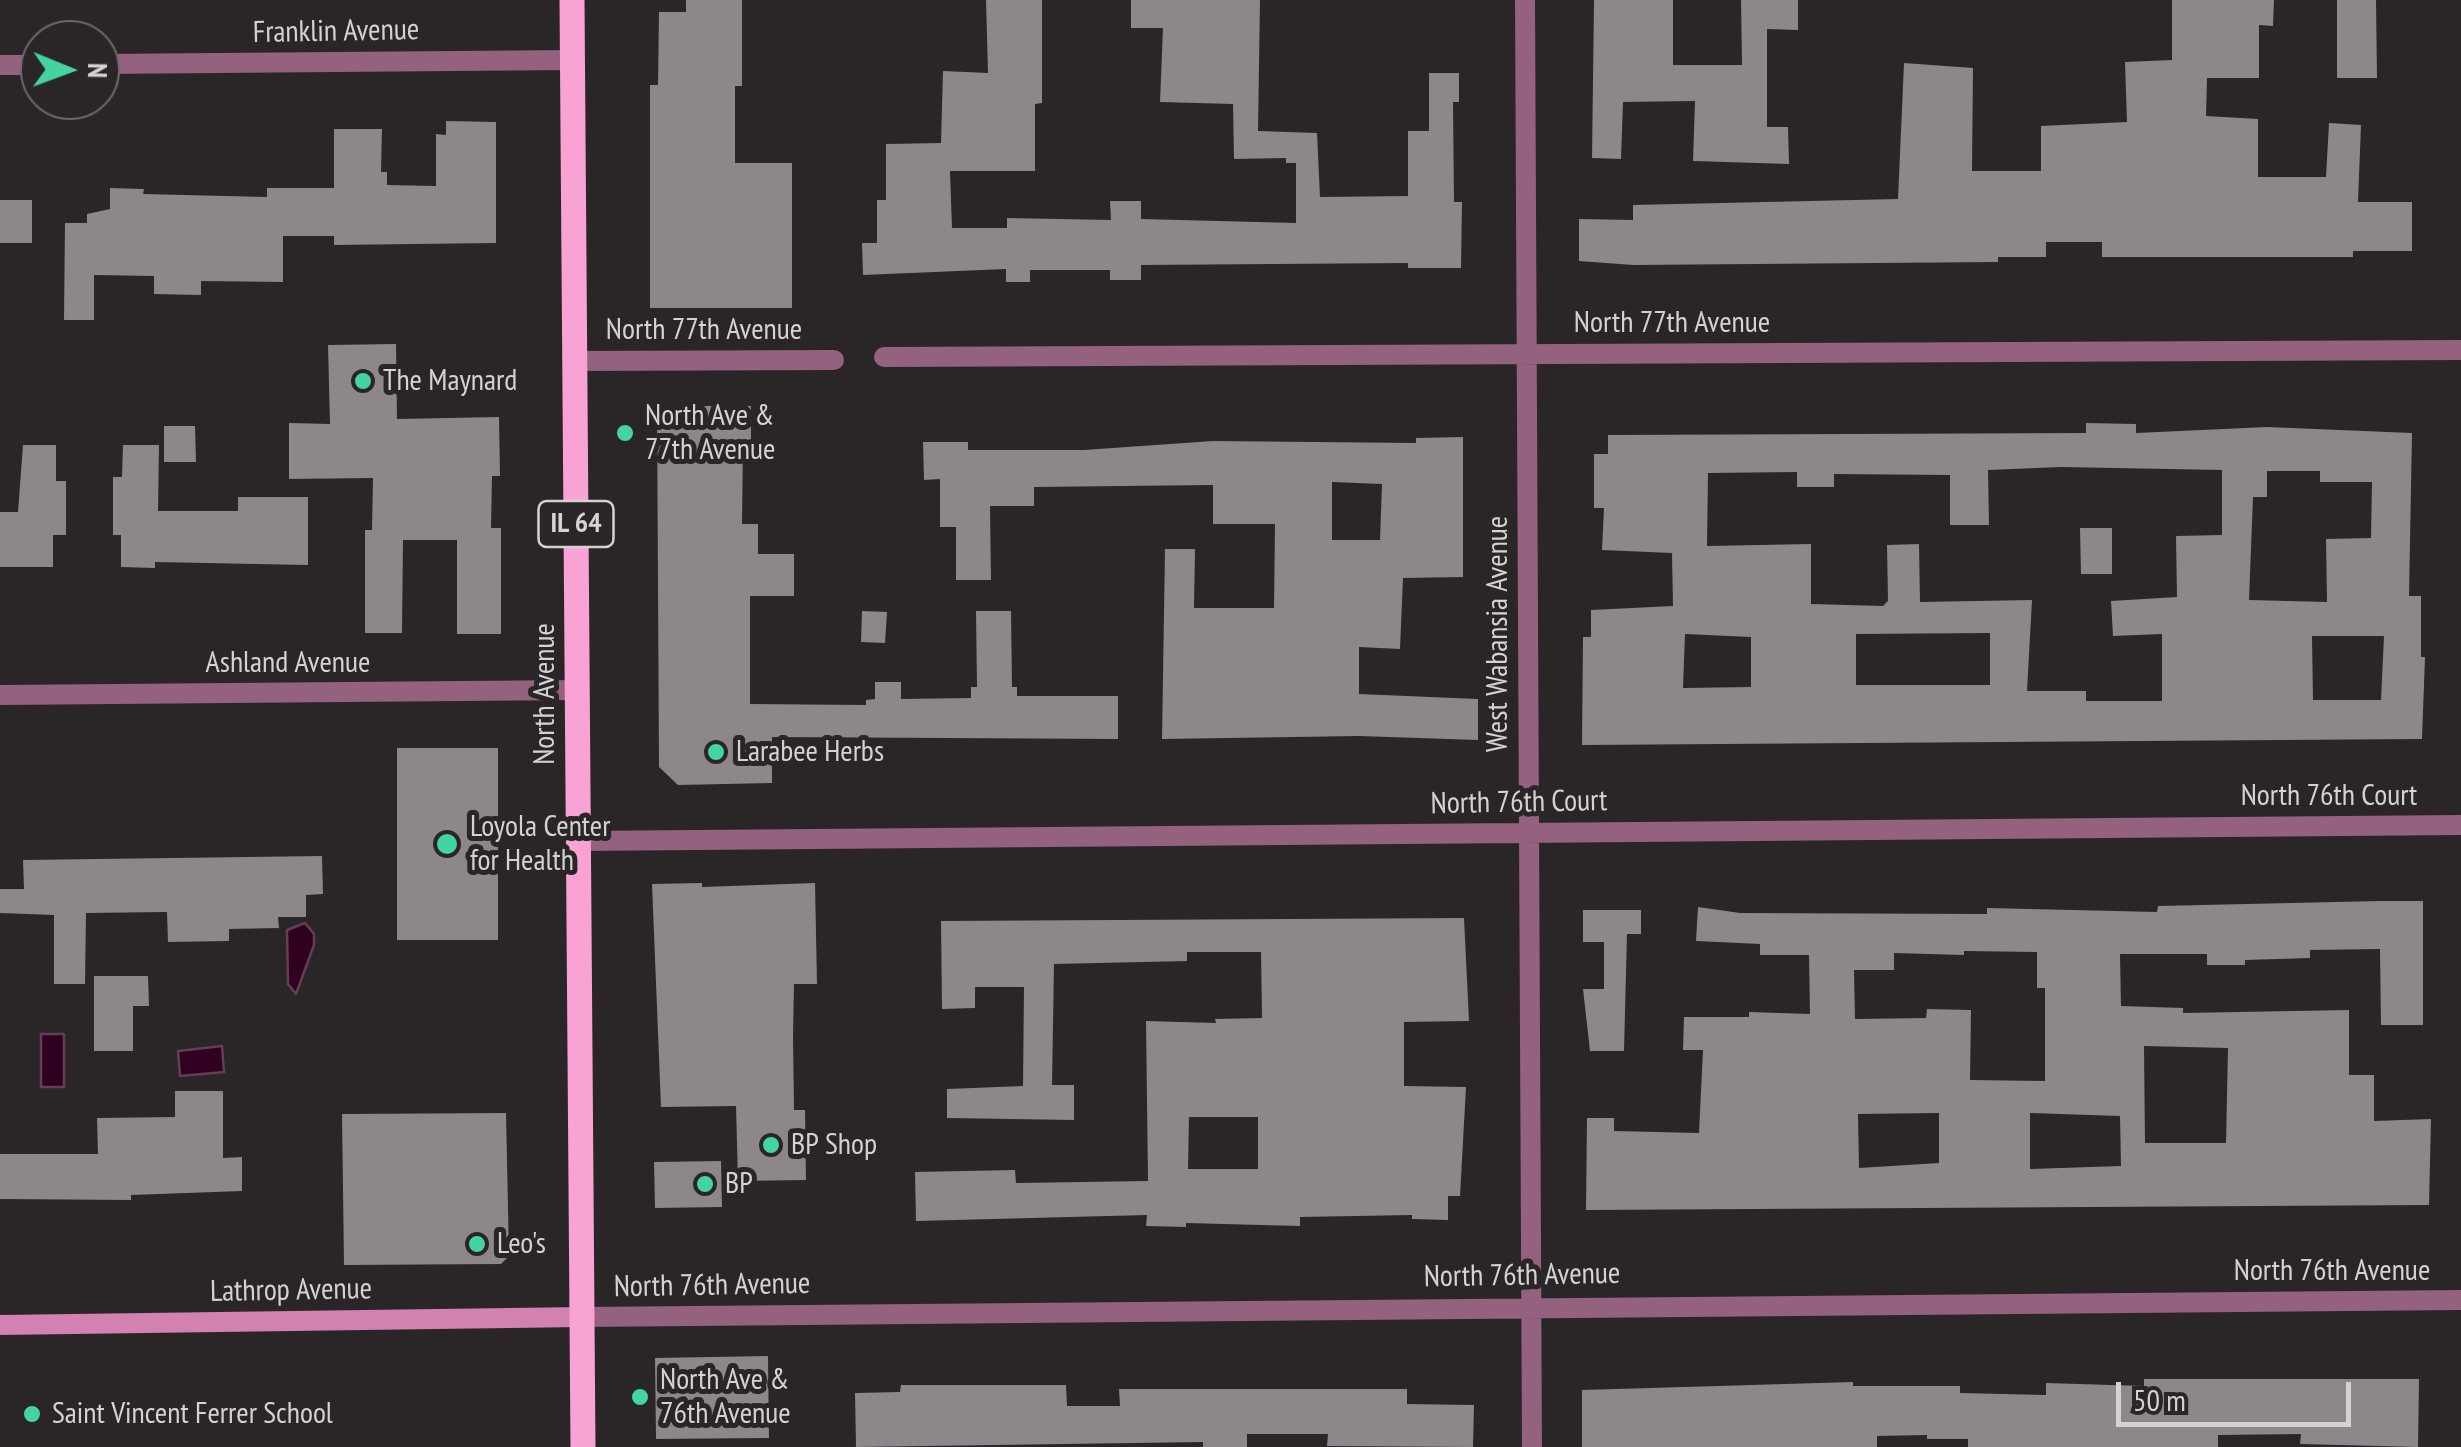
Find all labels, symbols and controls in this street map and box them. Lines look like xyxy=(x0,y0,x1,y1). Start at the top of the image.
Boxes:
street label: Franklin Avenue xyxy=(253,13,419,51)
north arrow xyxy=(20,20,120,120)
text: N xyxy=(80,63,117,78)
street label: North 77th Avenue xyxy=(1574,305,1770,341)
street label: North 77th Avenue xyxy=(606,312,802,348)
place label: The Maynard xyxy=(383,363,517,399)
marker: The Maynard xyxy=(352,370,374,392)
place label: North Ave & 77th Avenue xyxy=(645,398,775,468)
marker: North Ave & 77th Avenue xyxy=(614,422,636,444)
road number: IL 64 xyxy=(538,501,614,547)
street label: West Wabansia Avenue xyxy=(1480,516,1516,752)
street label: North Avenue xyxy=(527,623,563,765)
street label: Ashland Avenue xyxy=(206,645,370,681)
place label: Larabee Herbs xyxy=(736,734,884,770)
marker: Larabee Herbs xyxy=(705,741,727,763)
street label: North 76th Court xyxy=(2241,778,2417,814)
street label: North 76th Court xyxy=(1430,783,1608,823)
place label: Loyola Center for Health xyxy=(470,809,610,880)
marker: Loyola Center for Health xyxy=(434,831,460,857)
place label: BP Shop xyxy=(791,1127,877,1163)
marker: BP Shop xyxy=(760,1134,782,1156)
place label: BP xyxy=(725,1166,753,1202)
marker: BP xyxy=(694,1173,716,1195)
place label: Leo's xyxy=(497,1226,546,1262)
marker: Leo's xyxy=(466,1233,488,1255)
street label: North 76th Avenue xyxy=(2234,1253,2430,1289)
street label: North 76th Avenue xyxy=(1423,1256,1621,1296)
street label: North 76th Avenue xyxy=(613,1266,811,1306)
street label: Lathrop Avenue xyxy=(210,1272,372,1310)
place label: North Ave & 76th Avenue xyxy=(660,1362,791,1432)
scale bar xyxy=(2121,1362,2356,1424)
text: 50 m xyxy=(2133,1380,2186,1419)
marker: North Ave & 76th Avenue xyxy=(629,1386,651,1408)
place label: Saint Vincent Ferrer School xyxy=(52,1396,333,1432)
marker: Saint Vincent Ferrer School xyxy=(21,1403,43,1425)

